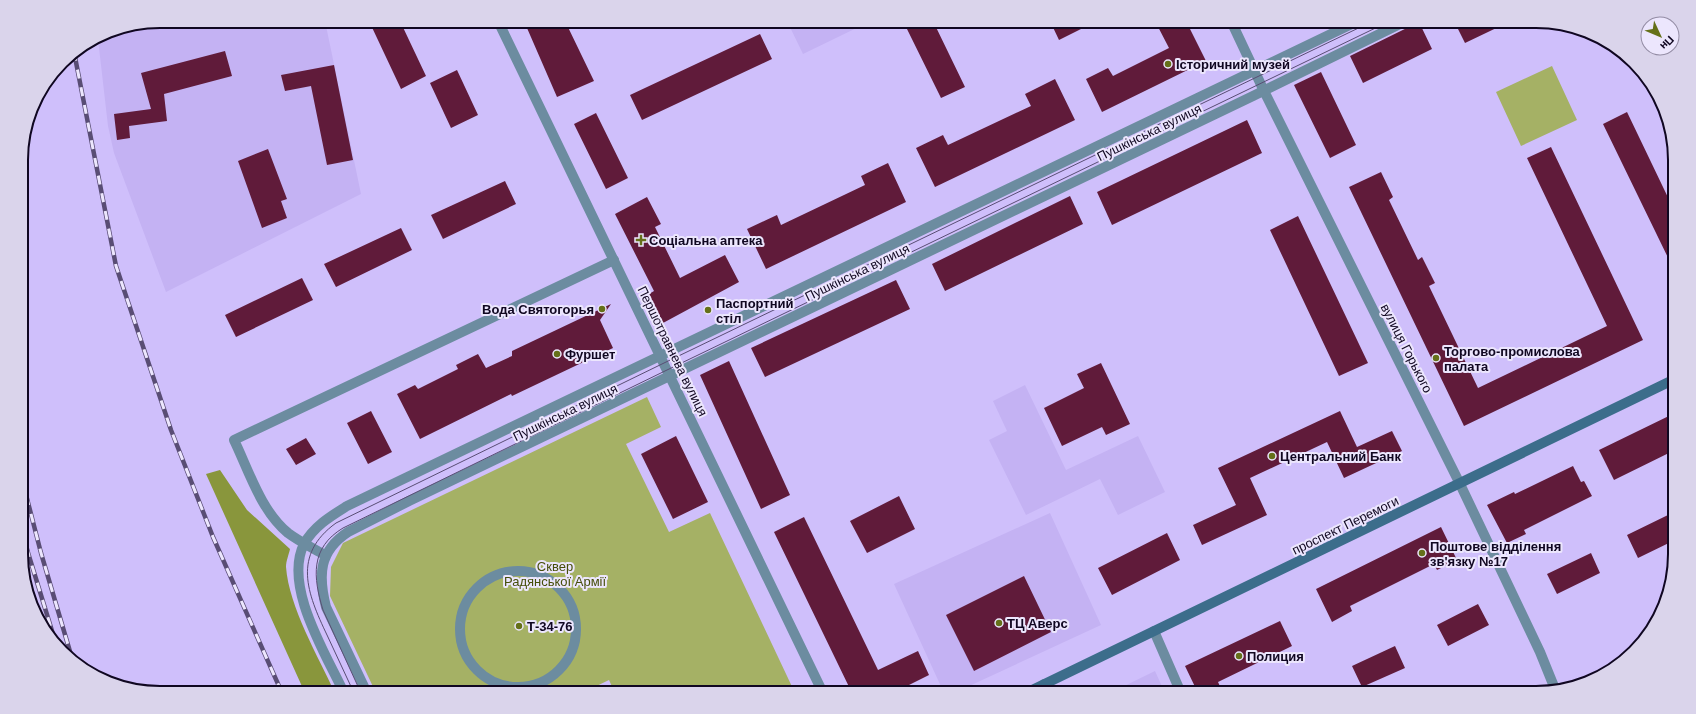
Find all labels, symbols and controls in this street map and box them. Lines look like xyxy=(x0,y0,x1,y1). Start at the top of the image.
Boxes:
north arrow xyxy=(1640,16,1680,56)
text: Пн xyxy=(1658,34,1677,52)
place label: Історичний музей xyxy=(1176,57,1290,72)
marker: Історичний музей xyxy=(1163,59,1173,69)
street label: Пушкінська вулиця xyxy=(1095,101,1204,164)
place label: Соціальна аптека xyxy=(649,233,763,248)
marker: Соціальна аптека xyxy=(636,235,646,245)
street label: Пушкінська вулиця xyxy=(803,241,912,304)
street label: Першотравнева вулиця xyxy=(635,284,711,419)
place label: Паспортний стіл xyxy=(716,296,794,326)
street label: вулиця Горького xyxy=(1378,301,1435,395)
place label: Вода Святогорья xyxy=(482,302,594,317)
marker: Вода Святогорья xyxy=(597,304,607,314)
marker: Паспортний стіл xyxy=(703,305,713,315)
place label: Торгово-промислова палата xyxy=(1444,344,1581,374)
place label: Фуршет xyxy=(565,347,615,362)
marker: Фуршет xyxy=(552,349,562,359)
marker: Торгово-промислова палата xyxy=(1431,353,1441,363)
street label: Пушкінська вулиця xyxy=(511,381,620,444)
place label: Центральний Банк xyxy=(1280,449,1401,464)
marker: Центральний Банк xyxy=(1267,451,1277,461)
street label: проспект Перемоги xyxy=(1289,493,1401,558)
place label: Поштове відділення зв'язку №17 xyxy=(1430,539,1561,569)
marker: Поштове відділення зв'язку №17 xyxy=(1417,548,1427,558)
park label: Сквер Радянської Армії xyxy=(504,559,606,589)
place label: ТЦ Аверс xyxy=(1007,616,1068,631)
marker: ТЦ Аверс xyxy=(994,618,1004,628)
place label: Т-34-76 xyxy=(527,619,573,634)
marker: Т-34-76 xyxy=(514,621,524,631)
place label: Полиция xyxy=(1247,649,1304,664)
marker: Полиция xyxy=(1234,651,1244,661)

